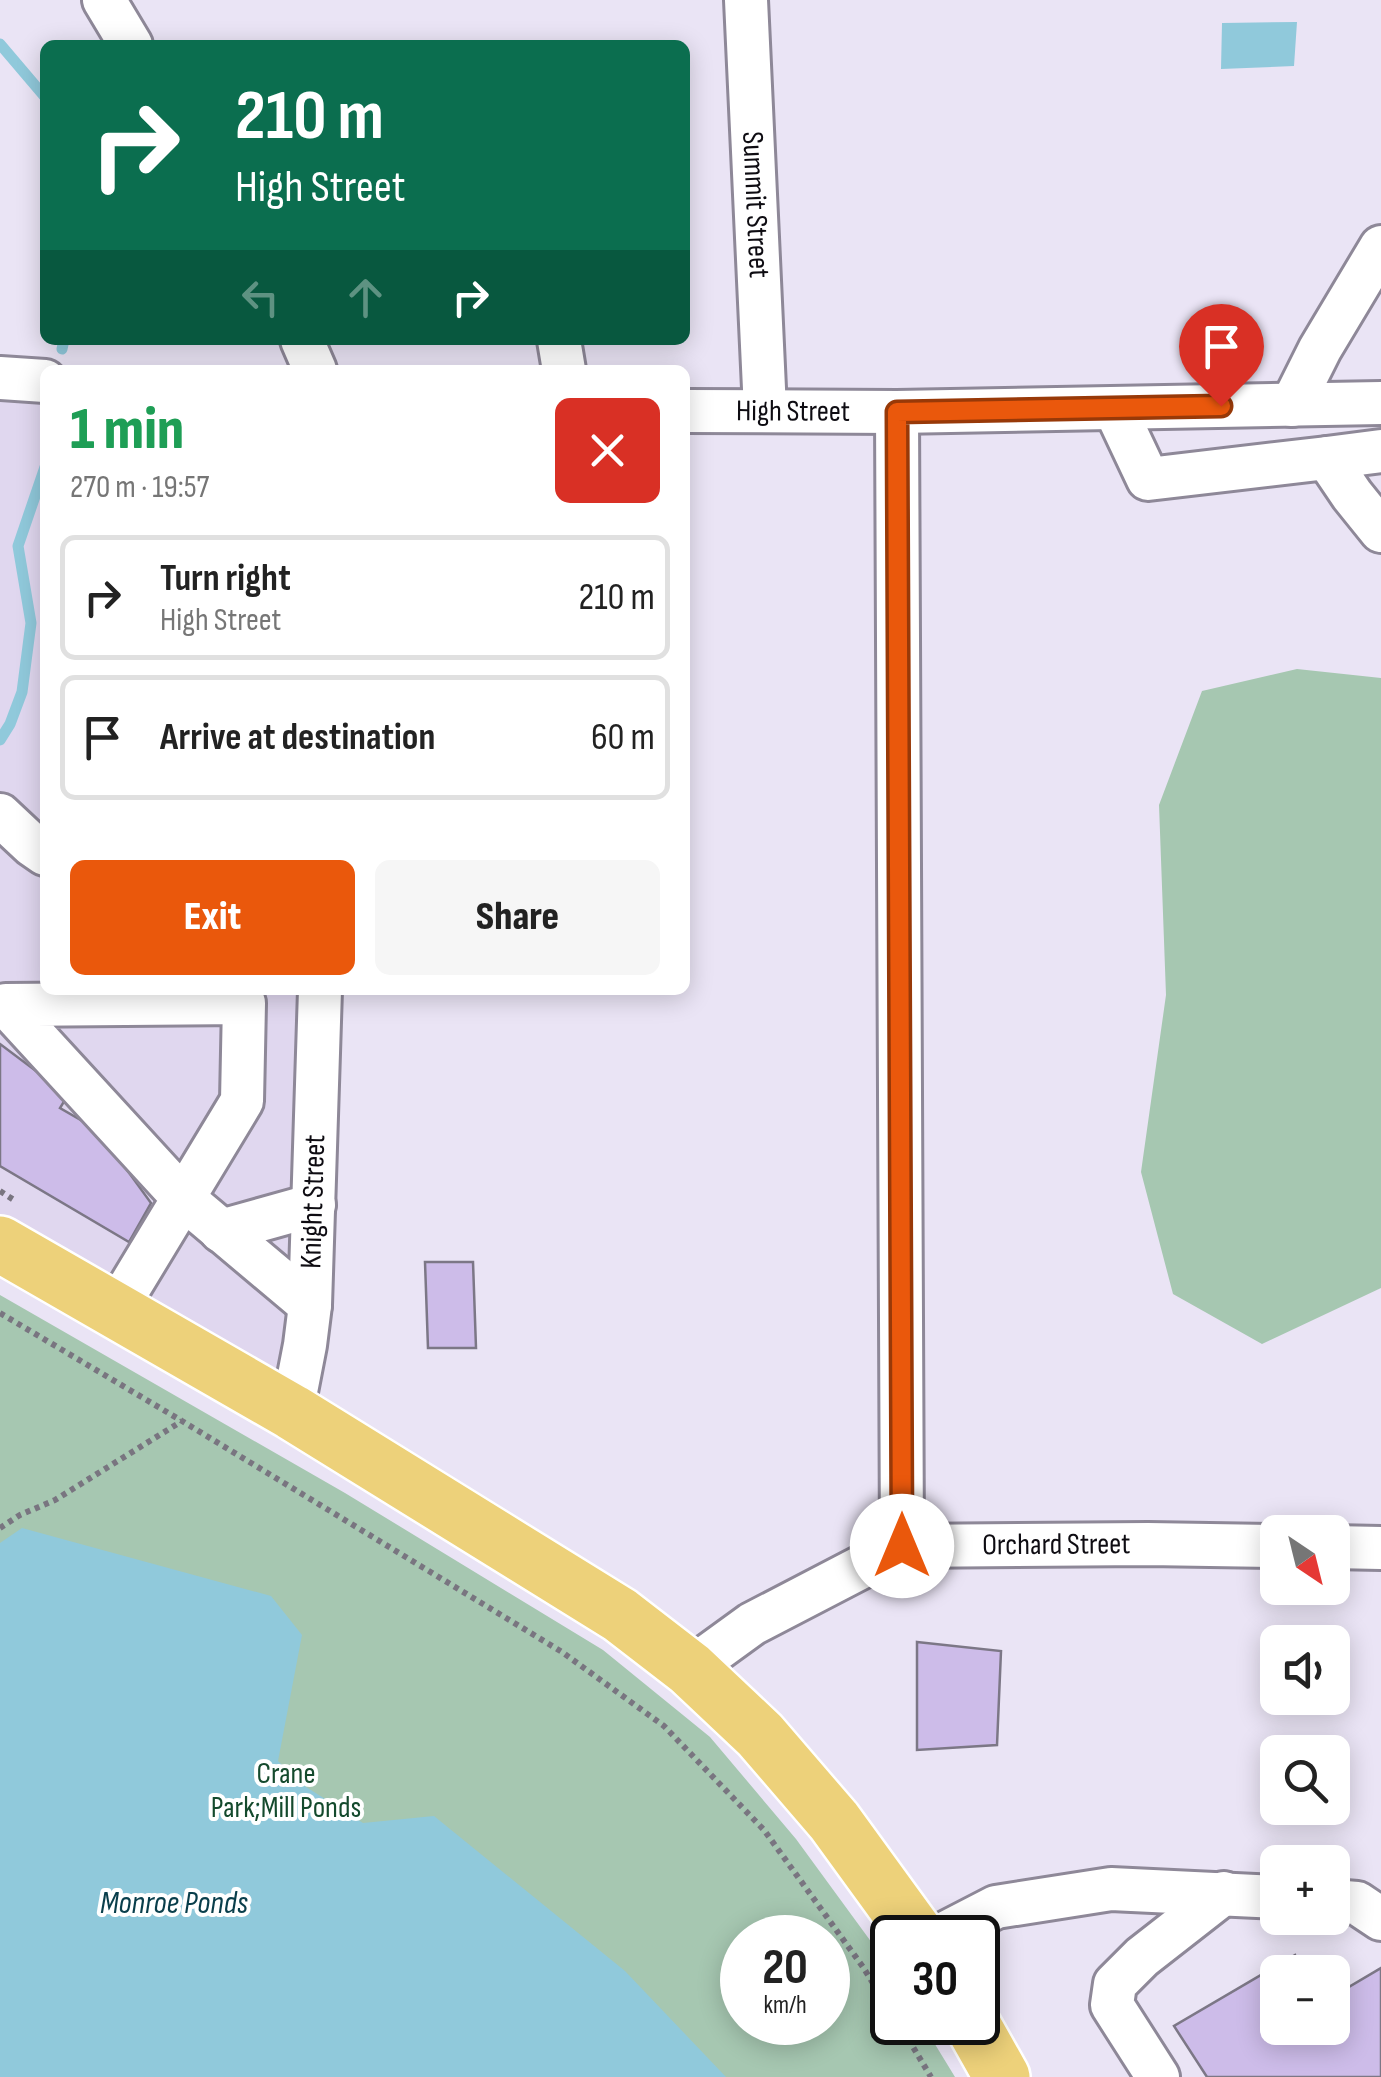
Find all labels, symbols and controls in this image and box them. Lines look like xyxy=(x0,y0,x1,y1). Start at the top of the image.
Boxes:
text: 210 m xyxy=(235,75,384,159)
icon: right xyxy=(70,80,200,210)
street label: Summit Street xyxy=(734,131,777,279)
text: High Street xyxy=(235,160,406,215)
icon: left xyxy=(233,270,288,325)
icon: ahead xyxy=(338,270,393,325)
icon: right xyxy=(443,270,498,325)
pin xyxy=(1179,304,1264,407)
icon: arrive xyxy=(1194,319,1249,374)
street label: High Street xyxy=(736,393,850,430)
text: 1 min xyxy=(70,394,184,466)
button: close xyxy=(555,398,660,503)
text: 270 m · 19:57 xyxy=(70,468,209,507)
text: Turn right xyxy=(160,556,291,601)
icon: right xyxy=(75,570,130,625)
text: 210 m xyxy=(579,575,655,620)
text: High Street xyxy=(160,601,281,640)
icon: arrive xyxy=(75,710,130,765)
text: Arrive at destination xyxy=(160,715,435,760)
text: 60 m xyxy=(591,715,655,760)
button: Exit xyxy=(70,860,355,975)
button: Share xyxy=(375,860,660,975)
street label: Knight Street xyxy=(293,1134,333,1269)
position arrow xyxy=(850,1494,954,1598)
north arrow xyxy=(1260,1515,1350,1605)
map controls xyxy=(1260,1515,1350,2045)
street label: Orchard Street xyxy=(982,1526,1131,1563)
button: sound xyxy=(1260,1625,1350,1715)
button: search xyxy=(1260,1735,1350,1825)
park label: Crane Park;Mill Ponds xyxy=(211,1756,361,1826)
button: + xyxy=(1260,1845,1350,1935)
water label: Monroe Ponds xyxy=(100,1884,249,1923)
speed limit sign: 30 xyxy=(870,1915,1000,2045)
text: 20 xyxy=(762,1938,808,1998)
button: − xyxy=(1260,1955,1350,2045)
text: km/h xyxy=(763,1990,807,2021)

